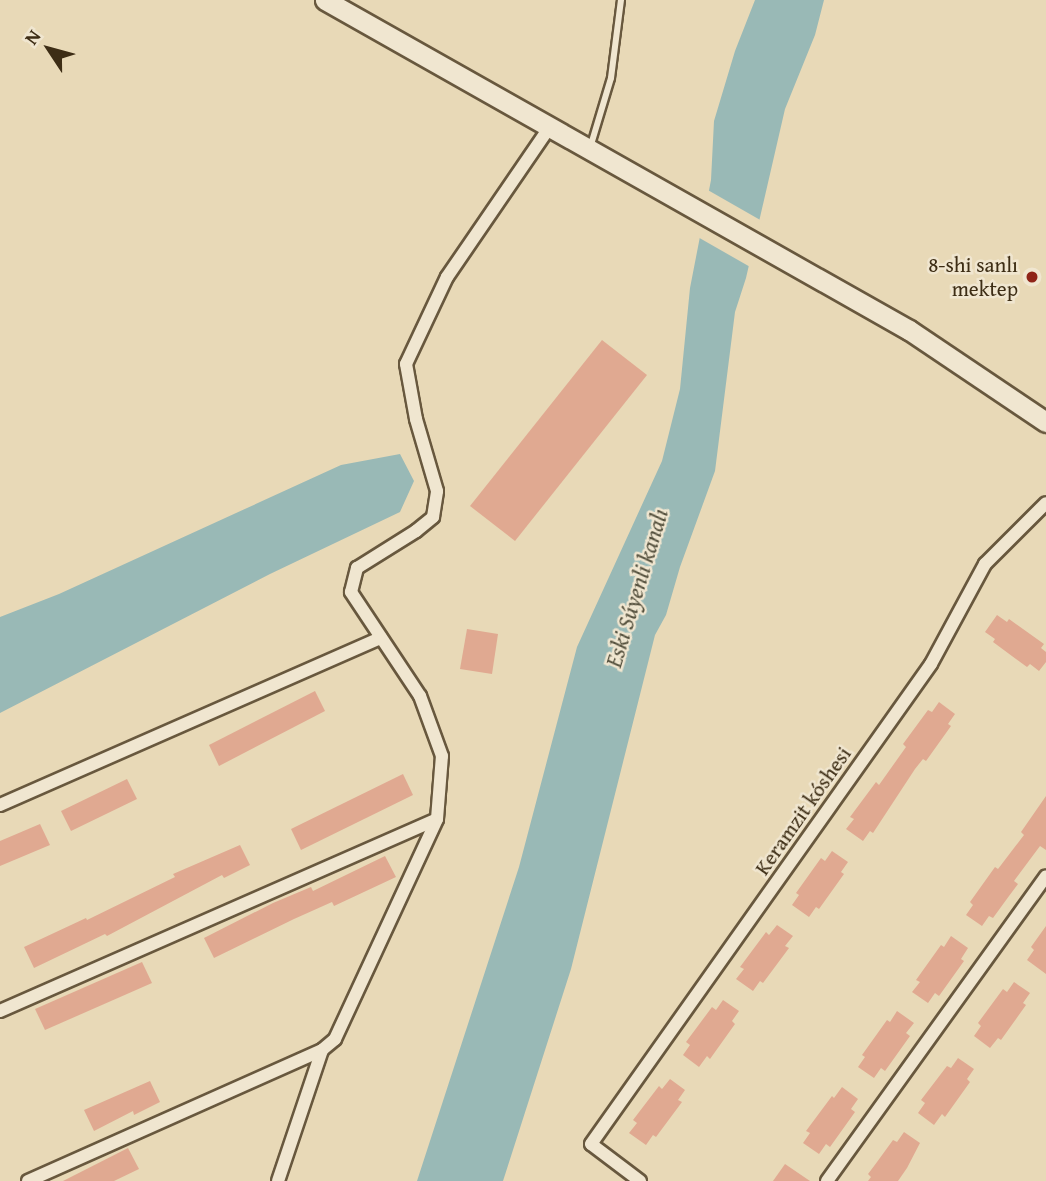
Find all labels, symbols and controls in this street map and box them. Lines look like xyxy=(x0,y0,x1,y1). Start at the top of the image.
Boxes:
north arrow xyxy=(14,14,84,84)
text: N xyxy=(17,23,47,50)
place label: 8-shi sanlı mektep xyxy=(928,252,1018,302)
marker: 8-shi sanlı mektep xyxy=(1024,269,1040,285)
water label: Eski Súyenli kanalı xyxy=(600,505,674,671)
street label: Keramzit kóshesi xyxy=(750,742,856,880)

